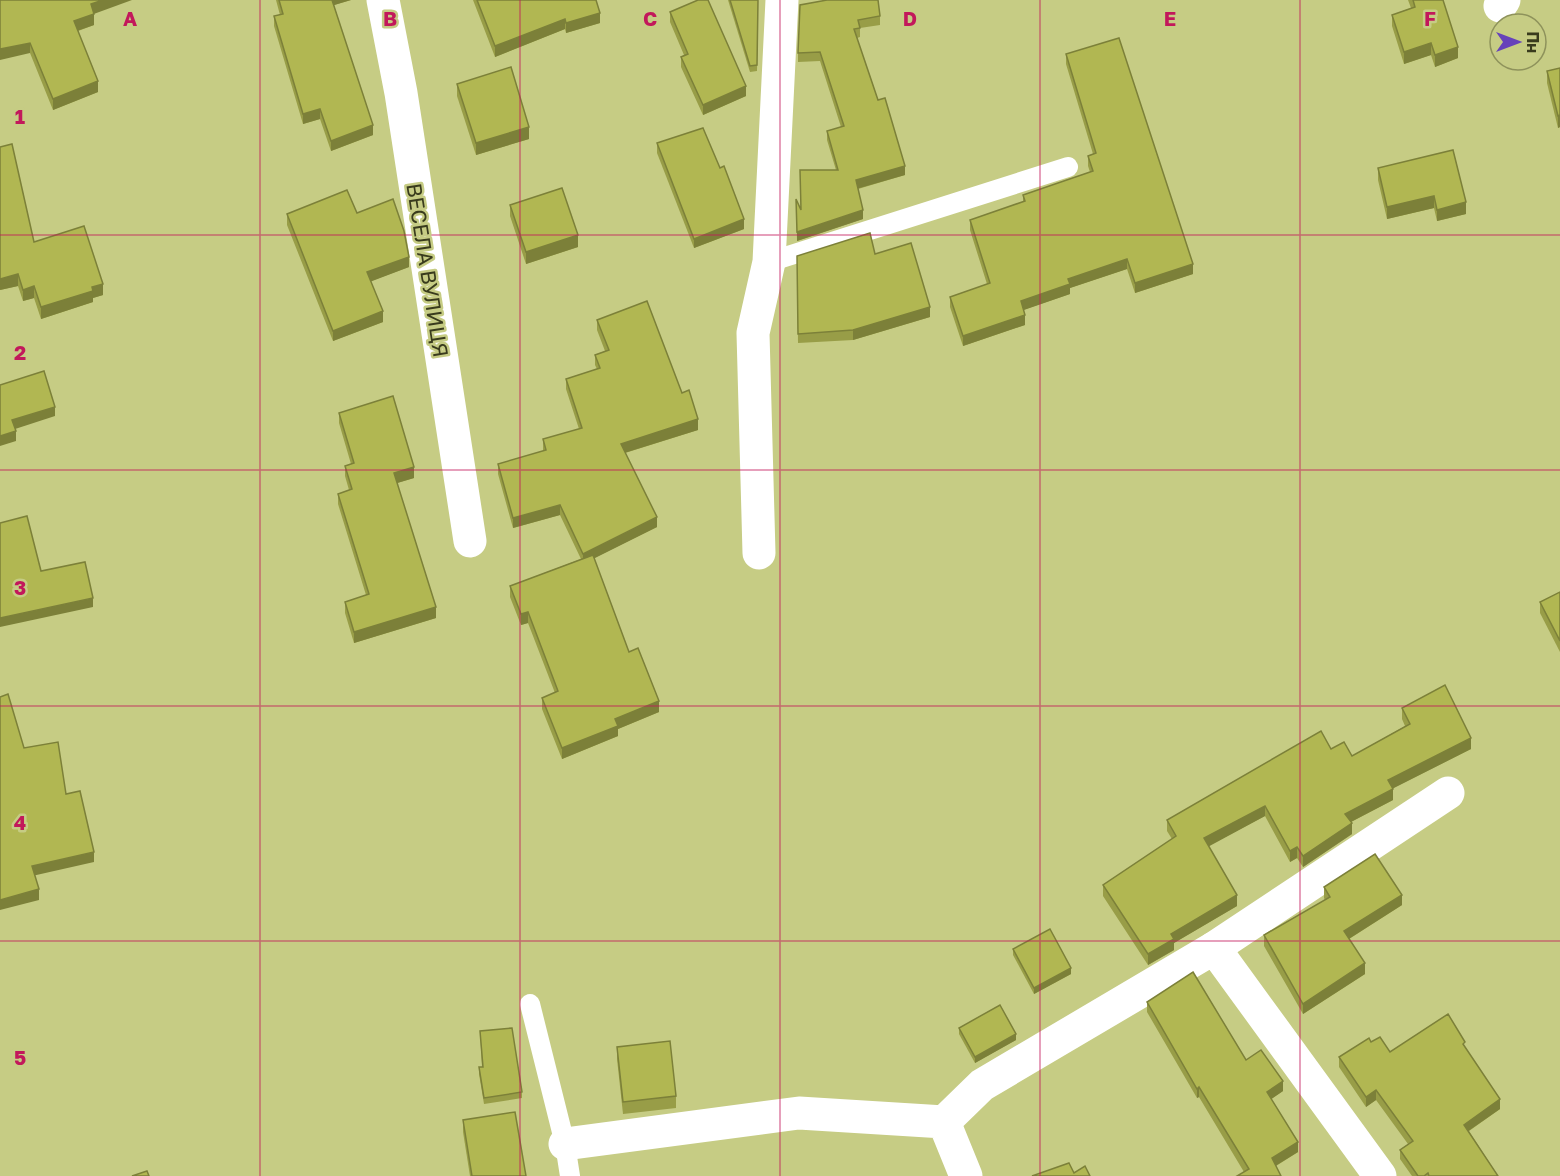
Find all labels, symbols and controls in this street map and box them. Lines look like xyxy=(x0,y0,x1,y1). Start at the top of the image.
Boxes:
text: A xyxy=(123,6,137,30)
text: B xyxy=(383,6,397,30)
text: C xyxy=(643,6,657,30)
text: D xyxy=(903,6,917,30)
text: E xyxy=(1164,6,1176,30)
text: F xyxy=(1424,6,1436,30)
north arrow xyxy=(1488,12,1548,72)
text: Пн xyxy=(1523,31,1543,53)
text: 1 xyxy=(15,104,25,128)
street label: ВЕСЕЛА ВУЛИЦЯ xyxy=(401,181,455,359)
text: 2 xyxy=(14,340,26,364)
text: 3 xyxy=(14,575,26,599)
text: 4 xyxy=(14,810,26,834)
text: 5 xyxy=(14,1045,26,1069)

